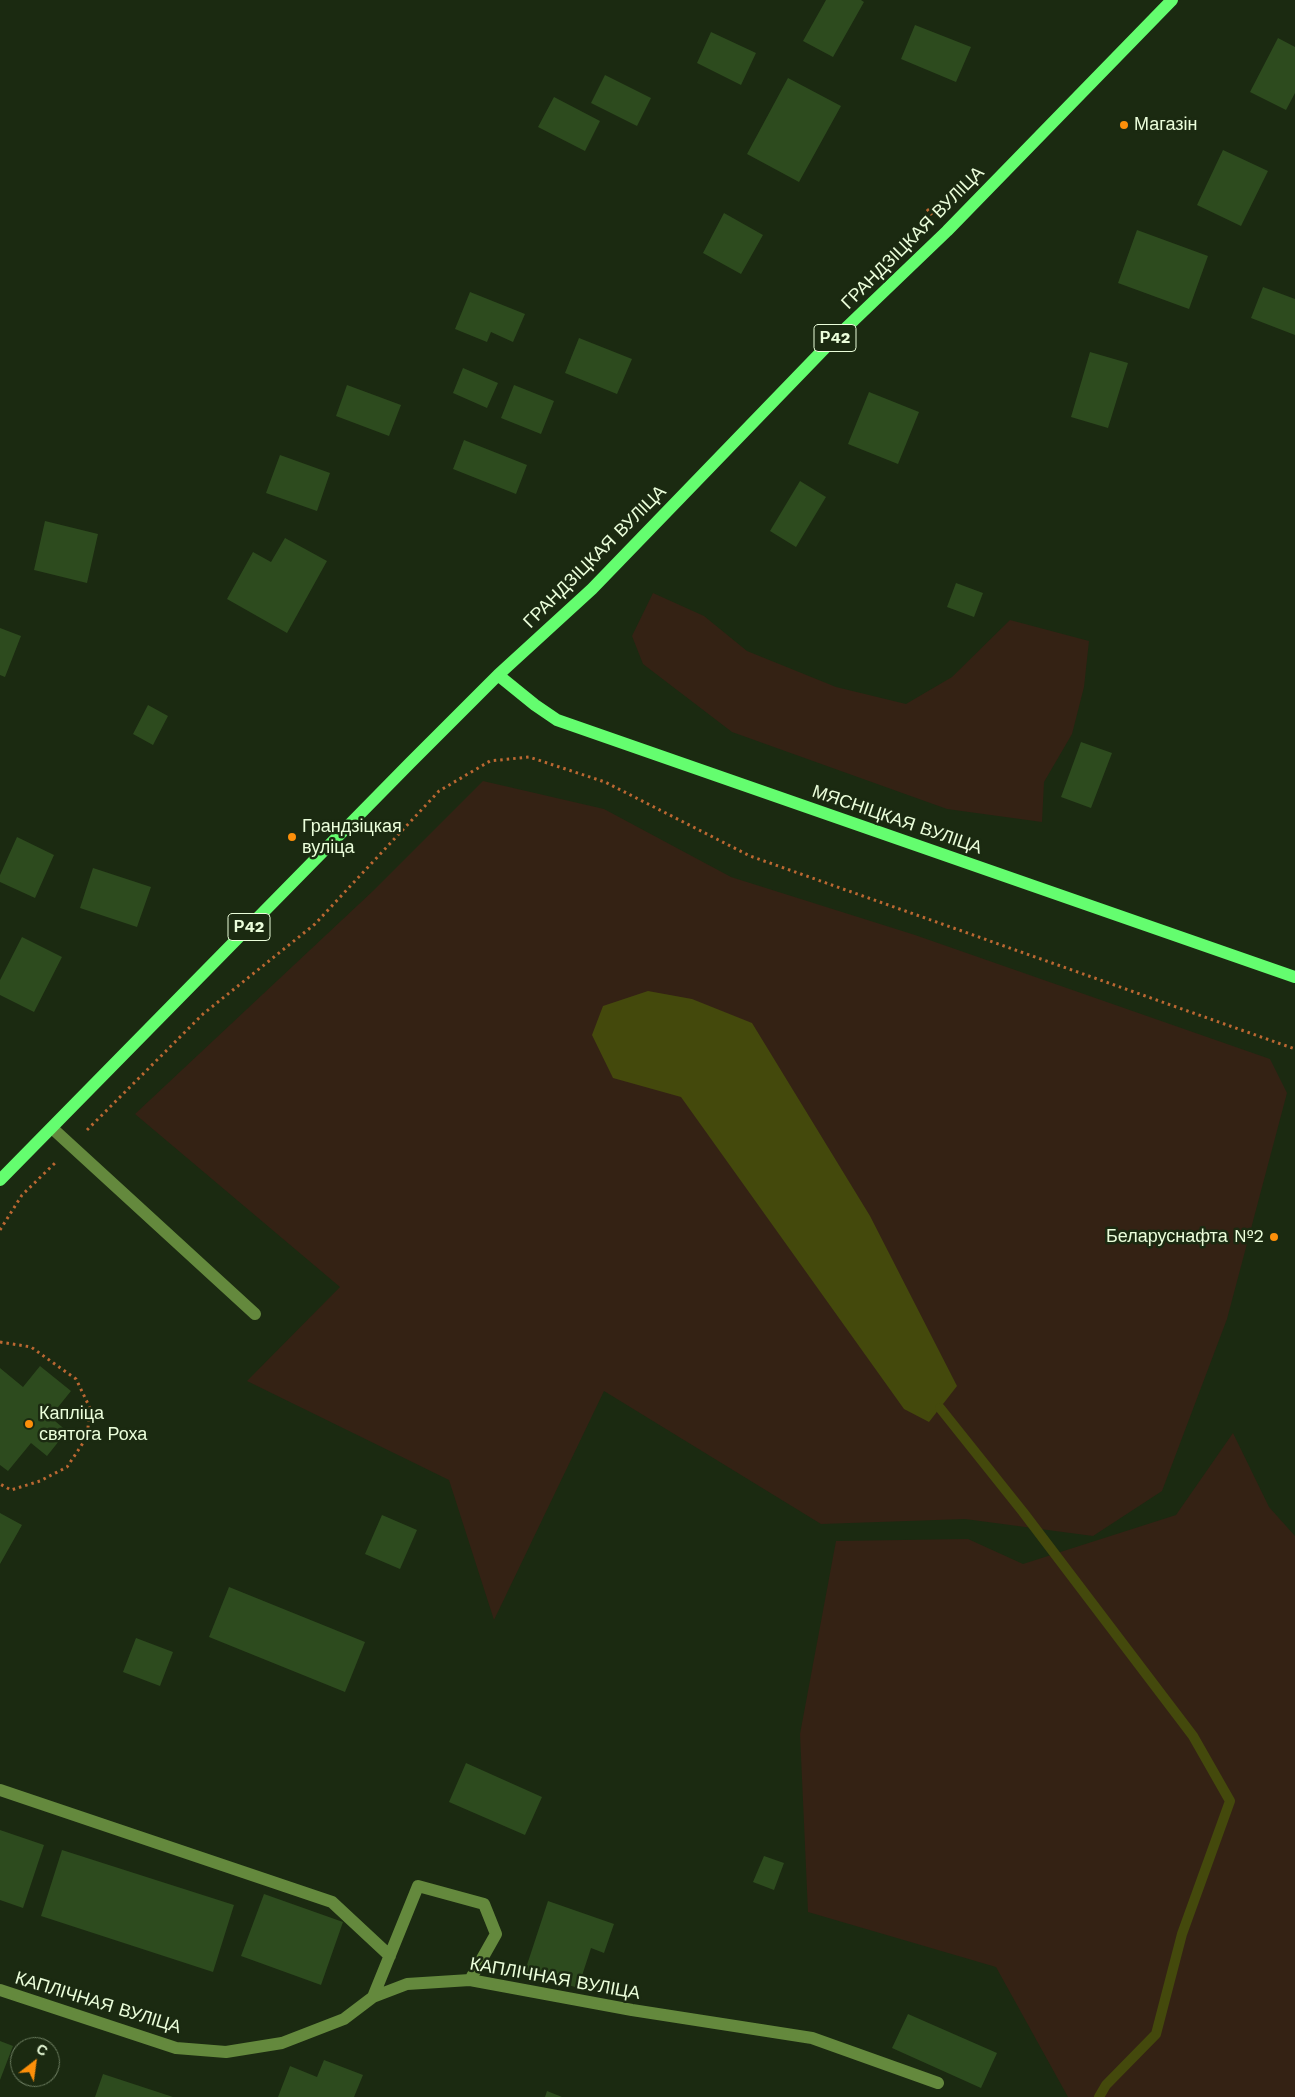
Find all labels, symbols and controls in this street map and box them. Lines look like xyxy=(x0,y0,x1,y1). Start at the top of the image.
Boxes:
place label: Магазін xyxy=(1134,114,1197,136)
marker: Магазін xyxy=(1118,119,1130,131)
street label: ГРАНДЗІЦКАЯ ВУЛІЦА xyxy=(837,162,989,314)
road number: Р42 xyxy=(814,324,856,352)
street label: ГРАНДЗІЦКАЯ ВУЛІЦА xyxy=(519,481,671,633)
street label: МЯСНІЦКАЯ ВУЛІЦА xyxy=(809,781,985,859)
place label: Грандзіцкая вуліца xyxy=(302,816,402,859)
marker: Грандзіцкая вуліца xyxy=(286,831,298,843)
road number: Р42 xyxy=(228,914,270,940)
place label: Беларуснафта №2 xyxy=(1106,1226,1264,1248)
marker: Беларуснафта №2 xyxy=(1268,1231,1280,1243)
place label: Капліца святога Роха xyxy=(39,1403,147,1446)
marker: Капліца святога Роха xyxy=(23,1418,35,1430)
street label: КАПЛІЧНАЯ ВУЛІЦА xyxy=(468,1953,642,2005)
street label: КАПЛІЧНАЯ ВУЛІЦА xyxy=(12,1967,184,2039)
north arrow xyxy=(10,2037,60,2087)
text: С xyxy=(34,2040,50,2059)

